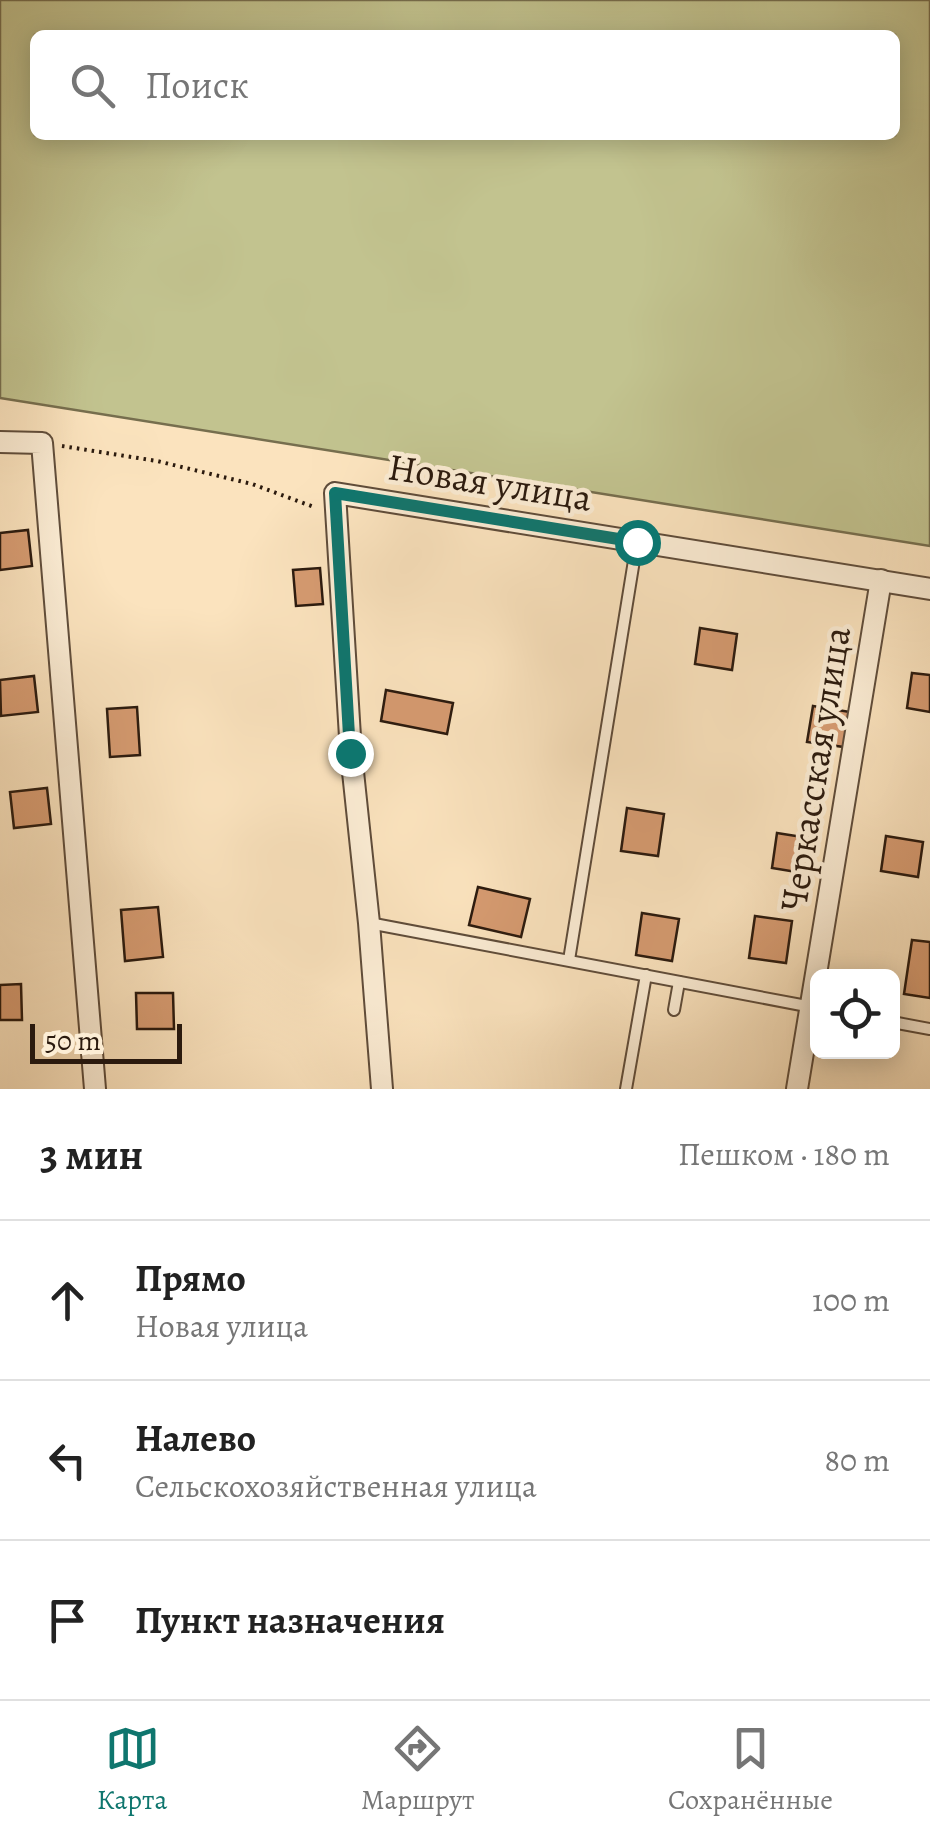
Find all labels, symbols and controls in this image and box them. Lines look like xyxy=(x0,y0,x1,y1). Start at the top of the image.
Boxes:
search box xyxy=(30,30,900,140)
icon: search xyxy=(65,58,120,113)
text: Поиск xyxy=(145,59,249,111)
street label: Новая улица xyxy=(384,440,596,524)
route start xyxy=(615,520,661,566)
street label: Черкасская улица xyxy=(767,622,863,915)
route end xyxy=(328,731,374,777)
map controls xyxy=(810,969,900,1059)
button: locate xyxy=(810,969,900,1059)
scale bar xyxy=(30,1019,182,1064)
text: 50 m xyxy=(45,1022,101,1060)
text: 3 мин xyxy=(40,1126,143,1183)
text: Пешком · 180 m xyxy=(678,1132,890,1176)
text: Прямо xyxy=(135,1252,246,1304)
icon: ahead xyxy=(40,1273,95,1328)
text: 100 m xyxy=(812,1278,890,1322)
text: Новая улица xyxy=(135,1304,308,1348)
text: Налево xyxy=(135,1412,256,1464)
icon: left xyxy=(40,1433,95,1488)
text: 80 m xyxy=(824,1438,890,1482)
text: Сельскохозяйственная улица xyxy=(135,1464,537,1508)
icon: arrive xyxy=(40,1593,95,1648)
text: Пункт назначения xyxy=(135,1594,445,1646)
tab: Карта xyxy=(97,1721,167,1819)
tab: Маршрут xyxy=(361,1721,474,1819)
tab: Сохранённые xyxy=(668,1721,833,1819)

